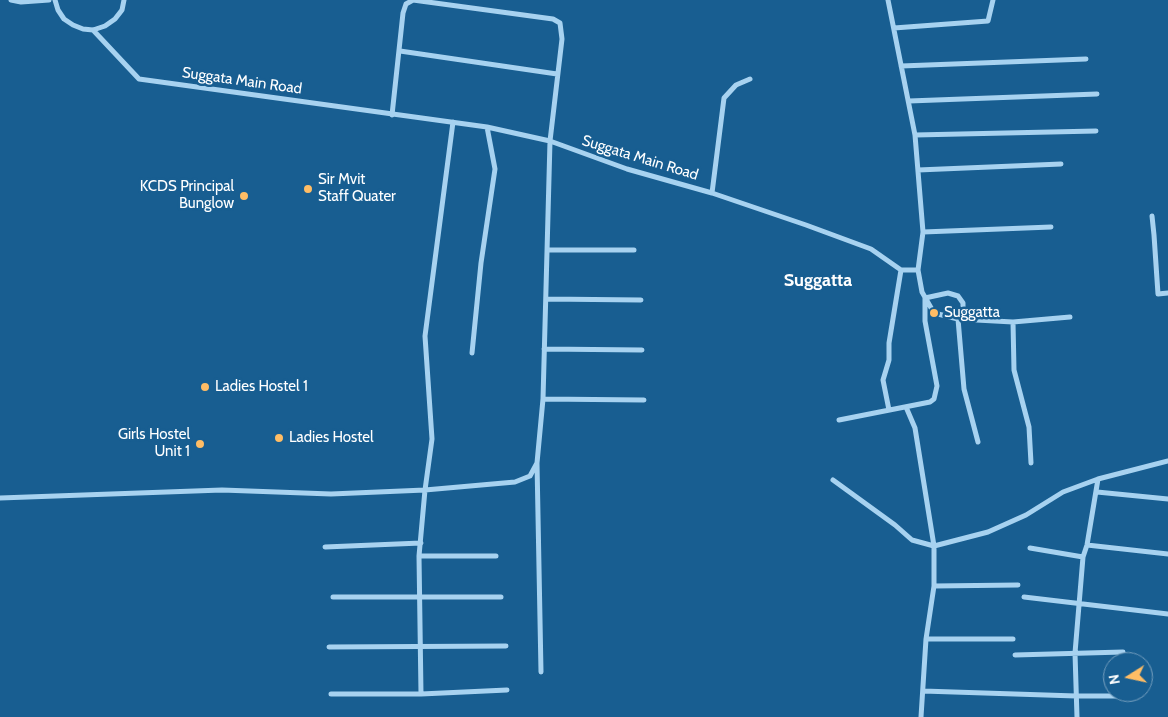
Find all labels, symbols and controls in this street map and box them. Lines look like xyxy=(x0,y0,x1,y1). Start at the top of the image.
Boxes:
street label: Suggata Main Road xyxy=(181,64,303,98)
street label: Suggata Main Road xyxy=(580,132,700,184)
place label: Sir Mvit Staff Quater xyxy=(318,171,396,206)
place label: KCDS Principal Bunglow xyxy=(140,178,234,213)
marker: Sir Mvit Staff Quater xyxy=(302,183,314,195)
marker: KCDS Principal Bunglow xyxy=(238,190,250,202)
district label: Suggatta xyxy=(784,270,852,292)
place label: Suggatta xyxy=(944,304,1000,322)
marker: Suggatta xyxy=(928,307,940,319)
place label: Ladies Hostel 1 xyxy=(215,378,308,396)
marker: Ladies Hostel 1 xyxy=(199,381,211,393)
place label: Girls Hostel Unit 1 xyxy=(118,426,190,461)
place label: Ladies Hostel xyxy=(289,429,374,447)
marker: Ladies Hostel xyxy=(273,432,285,444)
marker: Girls Hostel Unit 1 xyxy=(194,438,206,450)
north arrow xyxy=(1103,652,1153,702)
text: N xyxy=(1104,673,1124,686)

